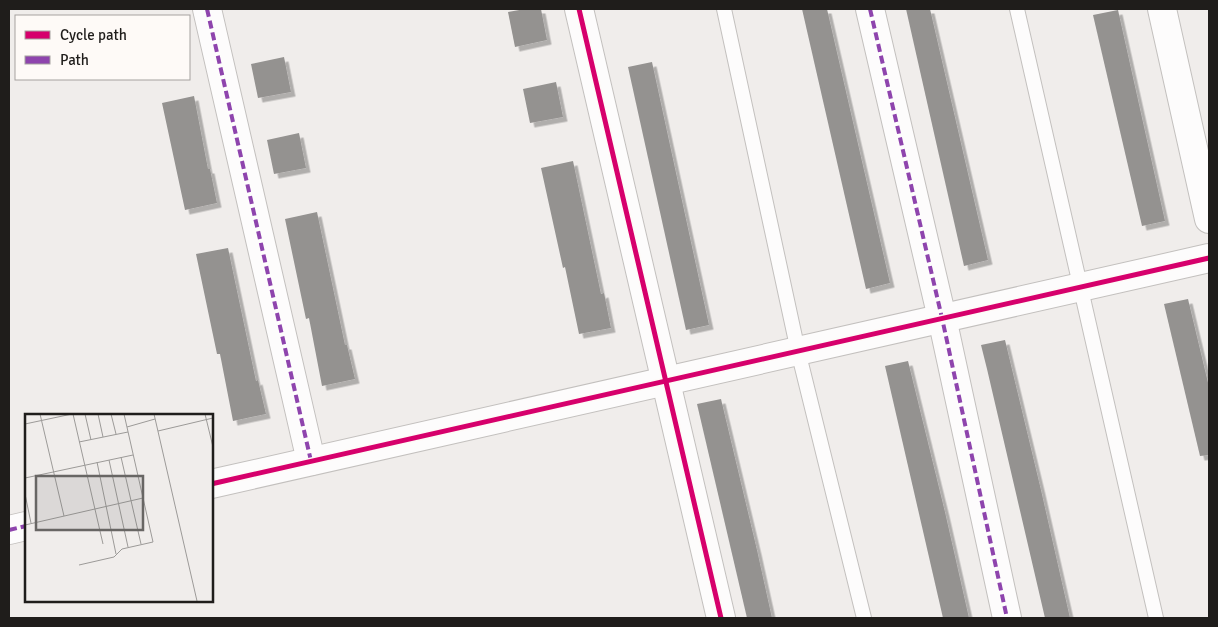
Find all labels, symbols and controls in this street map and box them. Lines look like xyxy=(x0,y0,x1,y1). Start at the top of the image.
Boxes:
legend xyxy=(15,15,190,80)
text: Cycle path xyxy=(60,26,127,44)
text: Path xyxy=(60,51,89,69)
inset map xyxy=(25,414,212,602)

